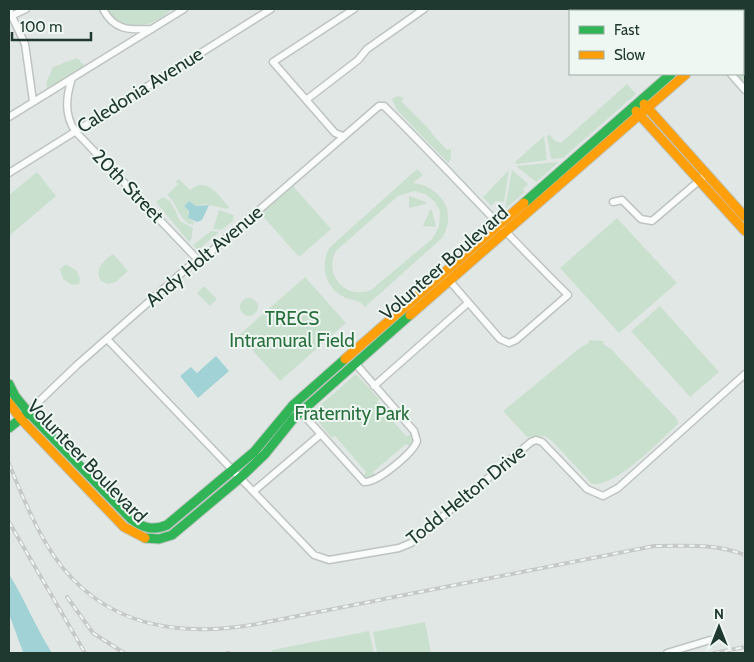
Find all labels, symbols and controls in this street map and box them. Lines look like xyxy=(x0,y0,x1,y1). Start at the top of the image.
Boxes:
scale bar xyxy=(12,10,91,42)
legend xyxy=(569,10,744,75)
text: 100 m xyxy=(20,18,62,36)
text: Fast xyxy=(614,21,639,39)
street label: Caledonia Avenue xyxy=(73,42,207,138)
text: Slow xyxy=(614,46,645,64)
street label: 20th Street xyxy=(87,145,169,228)
street label: Andy Holt Avenue xyxy=(141,200,267,312)
street label: Volunteer Boulevard xyxy=(375,201,513,325)
park label: TRECS Intramural Field xyxy=(229,307,355,352)
street label: Volunteer Boulevard xyxy=(22,395,152,527)
park label: Fraternity Park xyxy=(294,402,410,425)
street label: Todd Helton Drive xyxy=(402,440,530,550)
north arrow xyxy=(694,602,744,652)
text: N xyxy=(714,605,724,623)

